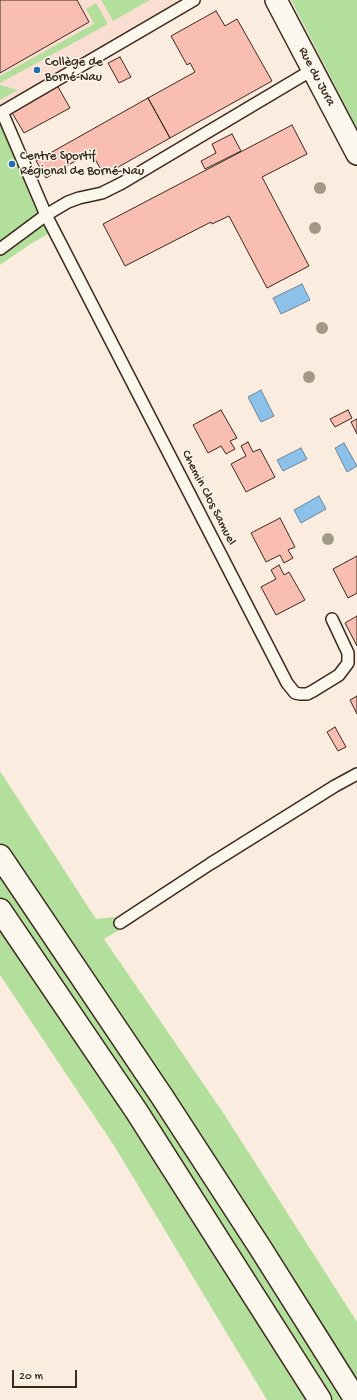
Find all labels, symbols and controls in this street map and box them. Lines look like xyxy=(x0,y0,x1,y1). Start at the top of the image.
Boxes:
street label: Rue du Jura xyxy=(294,45,338,109)
place label: Collège de Borné-Nau xyxy=(45,55,103,86)
marker: Collège de Borné-Nau xyxy=(32,65,42,75)
place label: Centre Sportif Régional de Borné-Nau xyxy=(20,149,144,180)
marker: Centre Sportif Régional de Borné-Nau xyxy=(7,159,17,169)
street label: Chemin Clos Samuel xyxy=(177,448,239,548)
scale bar xyxy=(14,1362,79,1388)
text: 20 m xyxy=(19,1370,43,1384)

